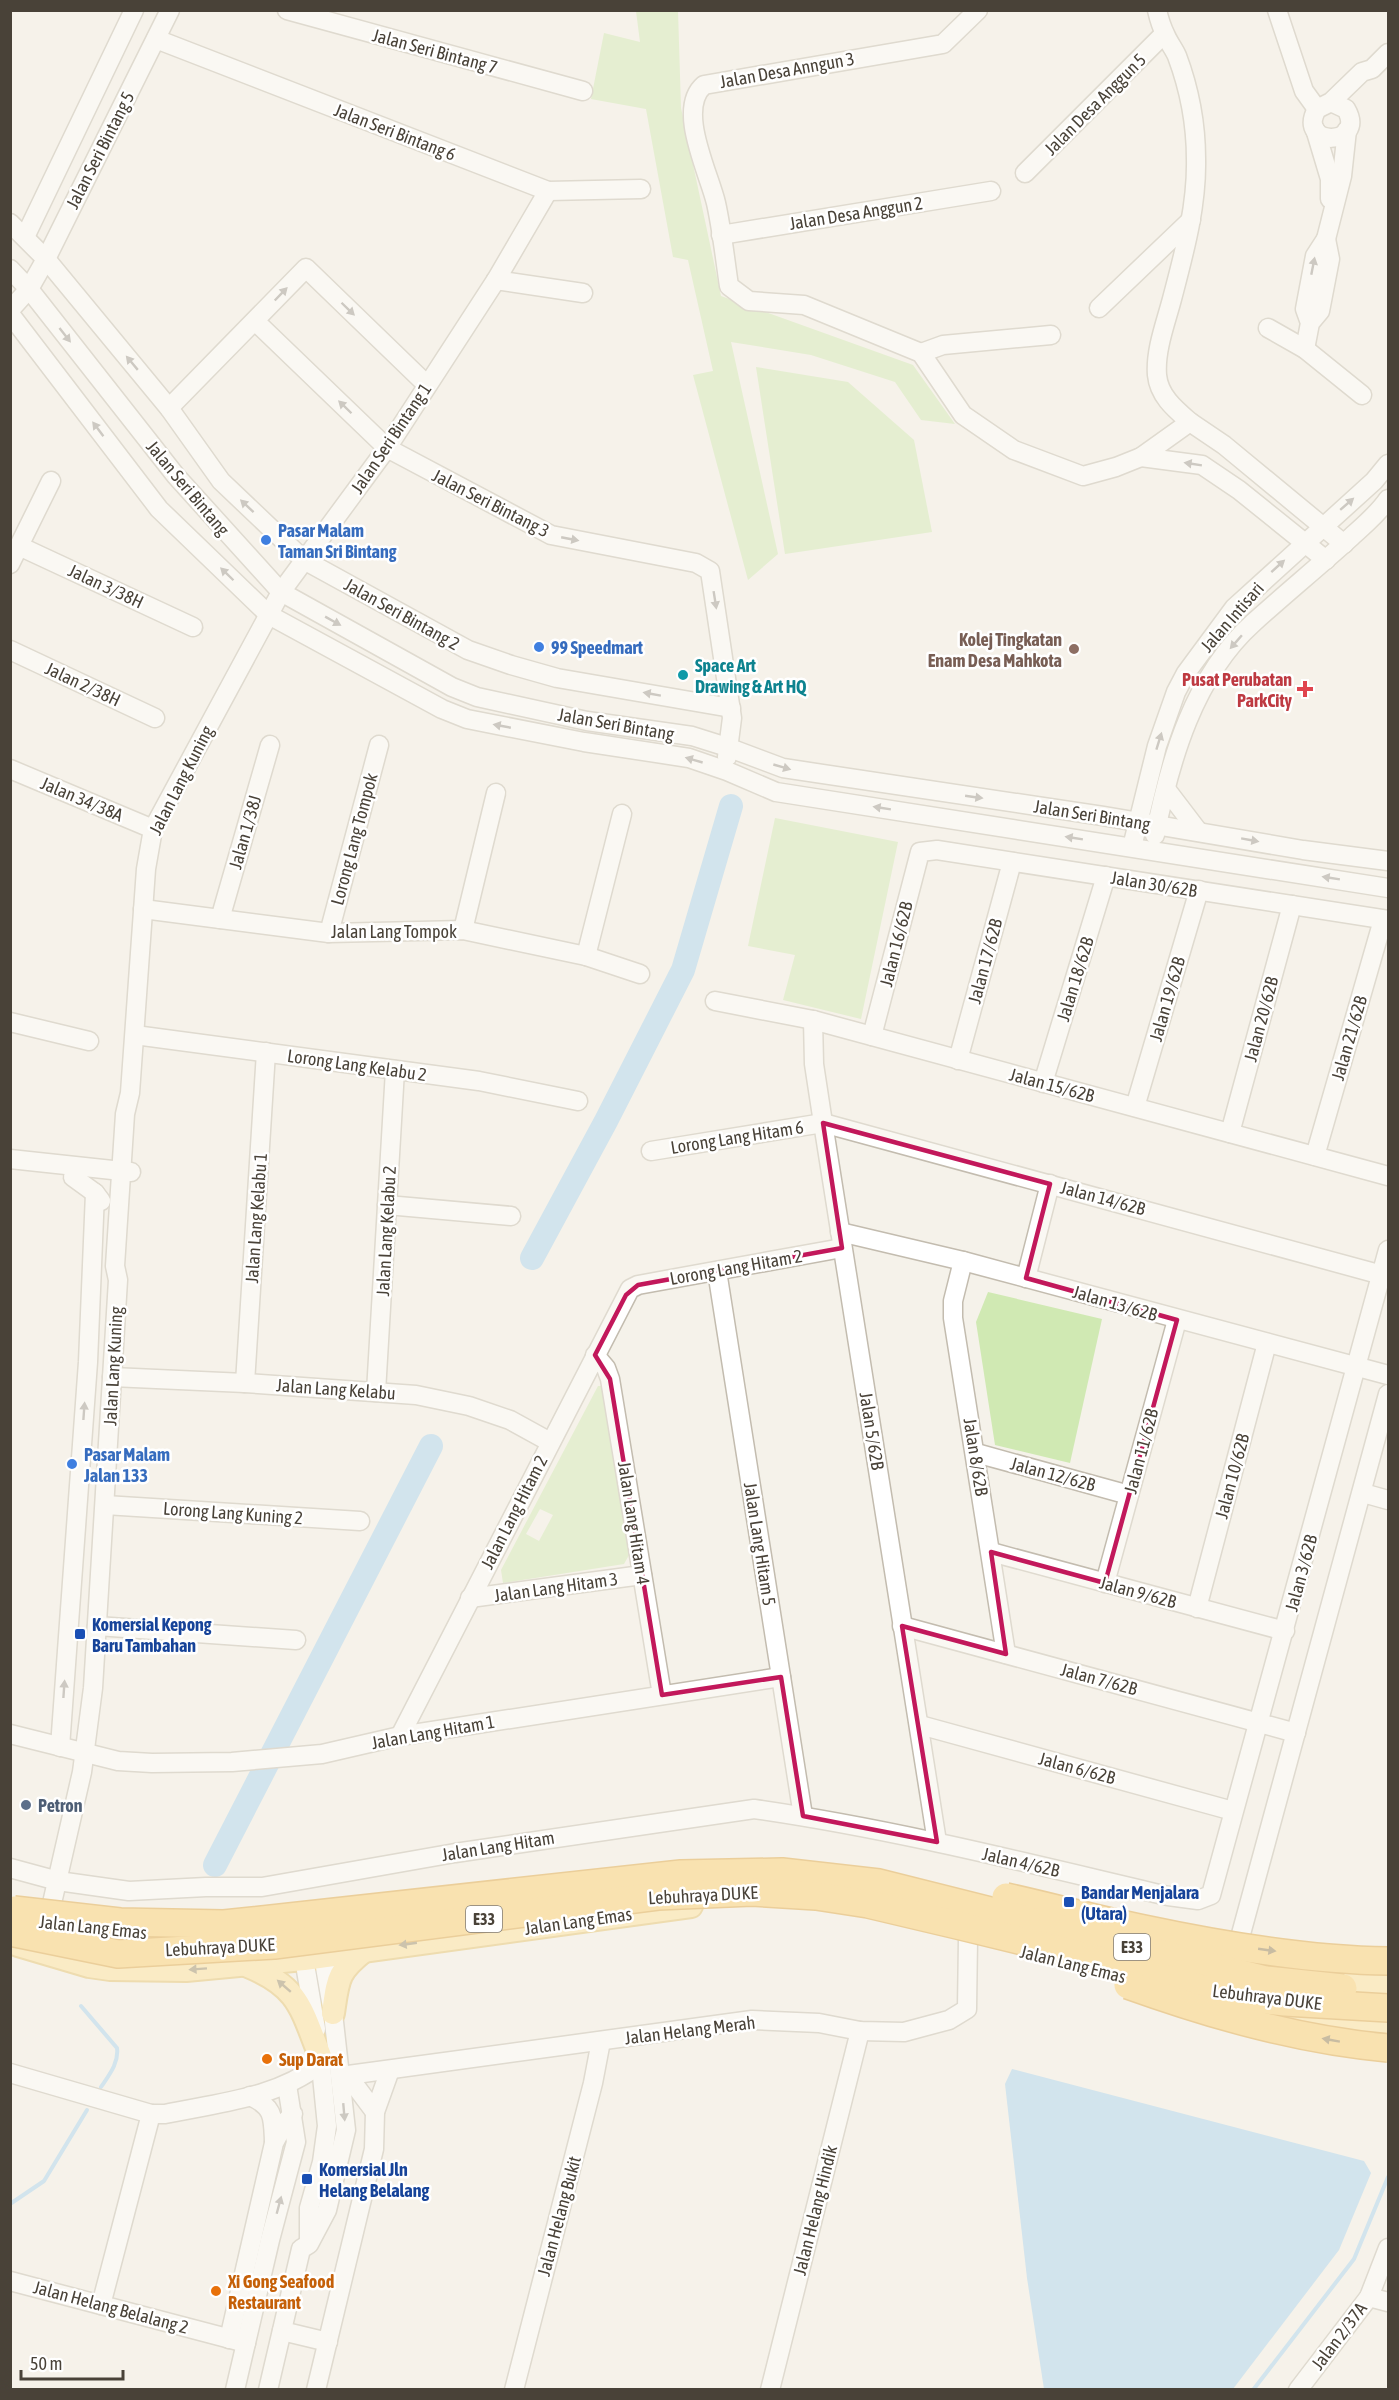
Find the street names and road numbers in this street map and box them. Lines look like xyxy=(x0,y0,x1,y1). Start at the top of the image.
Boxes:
street label: Jalan Seri Bintang 7 xyxy=(370,24,500,78)
street label: Jalan Desa Anngun 3 xyxy=(718,48,856,92)
street label: Jalan Desa Anggun 5 xyxy=(1040,49,1150,159)
street label: Jalan Seri Bintang 5 xyxy=(61,88,139,212)
street label: Jalan Seri Bintang 6 xyxy=(331,99,459,165)
street label: Jalan Desa Anggun 2 xyxy=(788,192,924,234)
street label: Jalan Seri Bintang 1 xyxy=(346,379,436,497)
street label: Jalan Seri Bintang xyxy=(142,436,234,540)
street label: Jalan Seri Bintang 3 xyxy=(429,464,553,542)
street label: Jalan 3/38H xyxy=(65,559,147,613)
street label: Jalan Seri Bintang 2 xyxy=(341,574,463,654)
street label: Jalan Intisari xyxy=(1196,578,1268,656)
street label: Jalan 2/38H xyxy=(42,657,124,711)
street label: Jalan Seri Bintang xyxy=(556,703,676,745)
street label: Jalan Lang Kuning xyxy=(145,722,218,838)
street label: Lorong Lang Tompok xyxy=(326,771,382,907)
street label: Jalan 34/38A xyxy=(38,772,126,826)
street label: Jalan 1/38J xyxy=(224,793,266,871)
street label: Jalan Seri Bintang xyxy=(1032,795,1152,835)
street label: Jalan 30/62B xyxy=(1109,867,1199,901)
street label: Jalan 16/62B xyxy=(875,899,917,989)
street label: Jalan 17/62B xyxy=(964,916,1007,1006)
street label: Jalan Lang Tompok xyxy=(331,921,457,942)
street label: Jalan 18/62B xyxy=(1052,934,1098,1024)
street label: Jalan 19/62B xyxy=(1145,954,1189,1044)
street label: Jalan 20/62B xyxy=(1240,974,1283,1064)
street label: Jalan 21/62B xyxy=(1327,993,1371,1083)
street label: Lorong Lang Kelabu 2 xyxy=(286,1045,428,1085)
street label: Jalan 15/62B xyxy=(1007,1064,1097,1107)
street label: Lorong Lang Hitam 6 xyxy=(669,1116,805,1158)
street label: Jalan Lang Kelabu 1 xyxy=(241,1152,271,1284)
street label: Jalan Lang Kelabu 2 xyxy=(372,1165,400,1297)
street label: Jalan 14/62B xyxy=(1058,1177,1148,1220)
street label: Lorong Lang Hitam 2 xyxy=(668,1245,804,1289)
street label: Jalan 13/62B xyxy=(1070,1281,1160,1325)
street label: Jalan Lang Kuning xyxy=(99,1306,127,1426)
street label: Jalan Lang Kelabu xyxy=(276,1374,396,1404)
street label: Jalan 5/62B xyxy=(855,1391,889,1472)
street label: Jalan 11/62B xyxy=(1120,1406,1163,1496)
street label: Jalan 8/62B xyxy=(959,1417,993,1498)
street label: Jalan 10/62B xyxy=(1211,1431,1254,1521)
street label: Jalan Lang Hitam 2 xyxy=(476,1452,552,1572)
street label: Jalan 12/62B xyxy=(1008,1453,1098,1496)
street label: Jalan Lang Hitam 4 xyxy=(614,1460,654,1586)
street label: Jalan Lang Hitam 5 xyxy=(740,1481,780,1607)
street label: Lorong Lang Kuning 2 xyxy=(162,1498,304,1528)
street label: Jalan 3/62B xyxy=(1281,1532,1321,1614)
street label: Jalan Lang Hitam 3 xyxy=(493,1568,619,1606)
street label: Jalan 9/62B xyxy=(1097,1572,1179,1612)
street label: Jalan 7/62B xyxy=(1058,1659,1140,1699)
street label: Jalan Lang Hitam 1 xyxy=(370,1711,496,1753)
street label: Jalan 6/62B xyxy=(1036,1748,1118,1788)
street label: Jalan Lang Hitam xyxy=(440,1827,556,1865)
street label: Jalan 4/62B xyxy=(980,1843,1062,1881)
street label: Lebuhraya DUKE xyxy=(648,1882,759,1908)
street label: Jalan Lang Emas xyxy=(523,1903,633,1939)
road number: E33 xyxy=(466,1906,502,1932)
street label: Jalan Lang Emas xyxy=(38,1911,148,1943)
street label: Lebuhraya DUKE xyxy=(165,1934,276,1960)
road number: E33 xyxy=(1114,1934,1150,1960)
street label: Jalan Lang Emas xyxy=(1018,1941,1128,1987)
street label: Lebuhraya DUKE xyxy=(1211,1980,1323,2014)
street label: Jalan Helang Merah xyxy=(623,2012,757,2048)
street label: Jalan Helang Hindik xyxy=(789,2143,841,2277)
street label: Jalan Helang Bukit xyxy=(533,2154,585,2278)
street label: Jalan Helang Belalang 2 xyxy=(31,2276,191,2338)
street label: Jalan 2/37A xyxy=(1307,2298,1371,2374)

